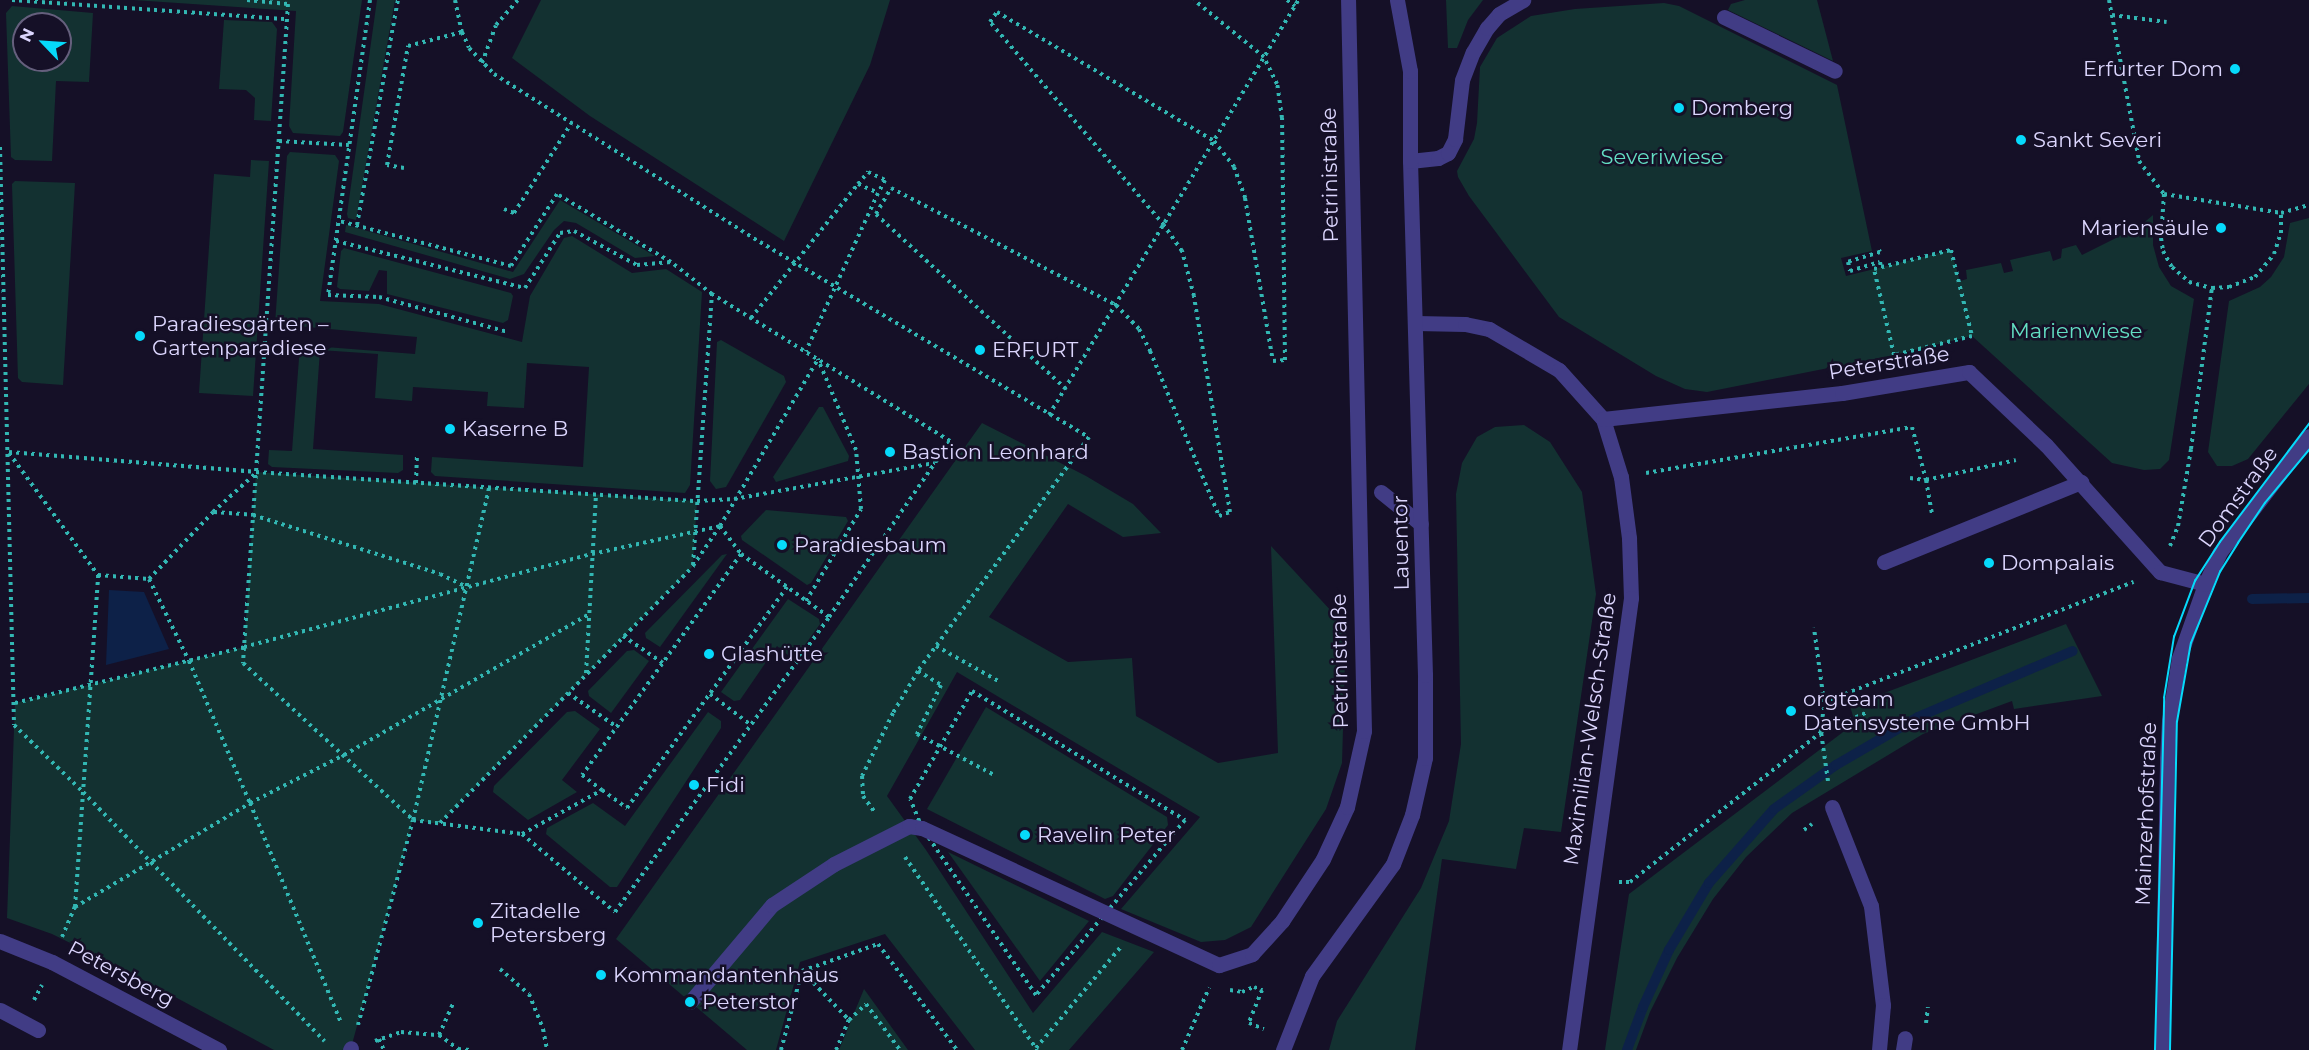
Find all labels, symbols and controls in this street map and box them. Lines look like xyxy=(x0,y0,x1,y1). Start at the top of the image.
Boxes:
north arrow xyxy=(12,12,72,72)
text: N xyxy=(16,25,38,45)
place label: Erfurter Dom xyxy=(2083,56,2223,82)
marker: Erfurter Dom xyxy=(2228,62,2242,76)
place label: Domberg xyxy=(1691,95,1793,121)
marker: Domberg xyxy=(1672,101,1686,115)
street label: Petrinistraße xyxy=(1316,107,1344,243)
place label: Sankt Severi xyxy=(2033,127,2162,153)
marker: Sankt Severi xyxy=(2014,133,2028,147)
park label: Severiwiese xyxy=(1601,144,1723,170)
place label: Mariensäule xyxy=(2081,215,2209,241)
marker: Mariensäule xyxy=(2214,221,2228,235)
place label: Paradiesgärten – Gartenparadiese xyxy=(152,311,328,361)
park label: Marienwiese xyxy=(2010,318,2142,344)
marker: Paradiesgärten – Gartenparadiese xyxy=(133,329,147,343)
place label: ERFURT xyxy=(992,337,1078,363)
street label: Peterstraße xyxy=(1827,341,1951,385)
marker: ERFURT xyxy=(973,343,987,357)
place label: Kaserne B xyxy=(462,416,568,442)
marker: Kaserne B xyxy=(443,422,457,436)
place label: Bastion Leonhard xyxy=(902,439,1089,465)
street label: Domstraße xyxy=(2193,442,2283,552)
marker: Bastion Leonhard xyxy=(883,445,897,459)
street label: Lauentor xyxy=(1388,495,1414,591)
place label: Paradiesbaum xyxy=(794,532,947,558)
marker: Paradiesbaum xyxy=(775,538,789,552)
place label: Dompalais xyxy=(2001,550,2114,576)
marker: Dompalais xyxy=(1982,556,1996,570)
street label: Maximilian-Welsch-Straße xyxy=(1558,591,1622,867)
street label: Petrinistraße xyxy=(1326,593,1354,729)
place label: Glashütte xyxy=(721,641,823,667)
marker: Glashütte xyxy=(702,647,716,661)
place label: orgteam Datensysteme GmbH xyxy=(1803,686,2031,736)
marker: orgteam Datensysteme GmbH xyxy=(1784,704,1798,718)
street label: Mainzerhofstraße xyxy=(2130,722,2162,906)
place label: Fidi xyxy=(706,772,745,798)
marker: Fidi xyxy=(687,778,701,792)
place label: Ravelin Peter xyxy=(1037,822,1176,848)
marker: Ravelin Peter xyxy=(1018,828,1032,842)
place label: Zitadelle Petersberg xyxy=(490,898,606,948)
marker: Zitadelle Petersberg xyxy=(471,916,485,930)
street label: Petersberg xyxy=(64,936,178,1012)
place label: Kommandantenhaus xyxy=(613,962,839,988)
marker: Kommandantenhaus xyxy=(594,968,608,982)
place label: Peterstor xyxy=(702,989,799,1015)
marker: Peterstor xyxy=(683,995,697,1009)

